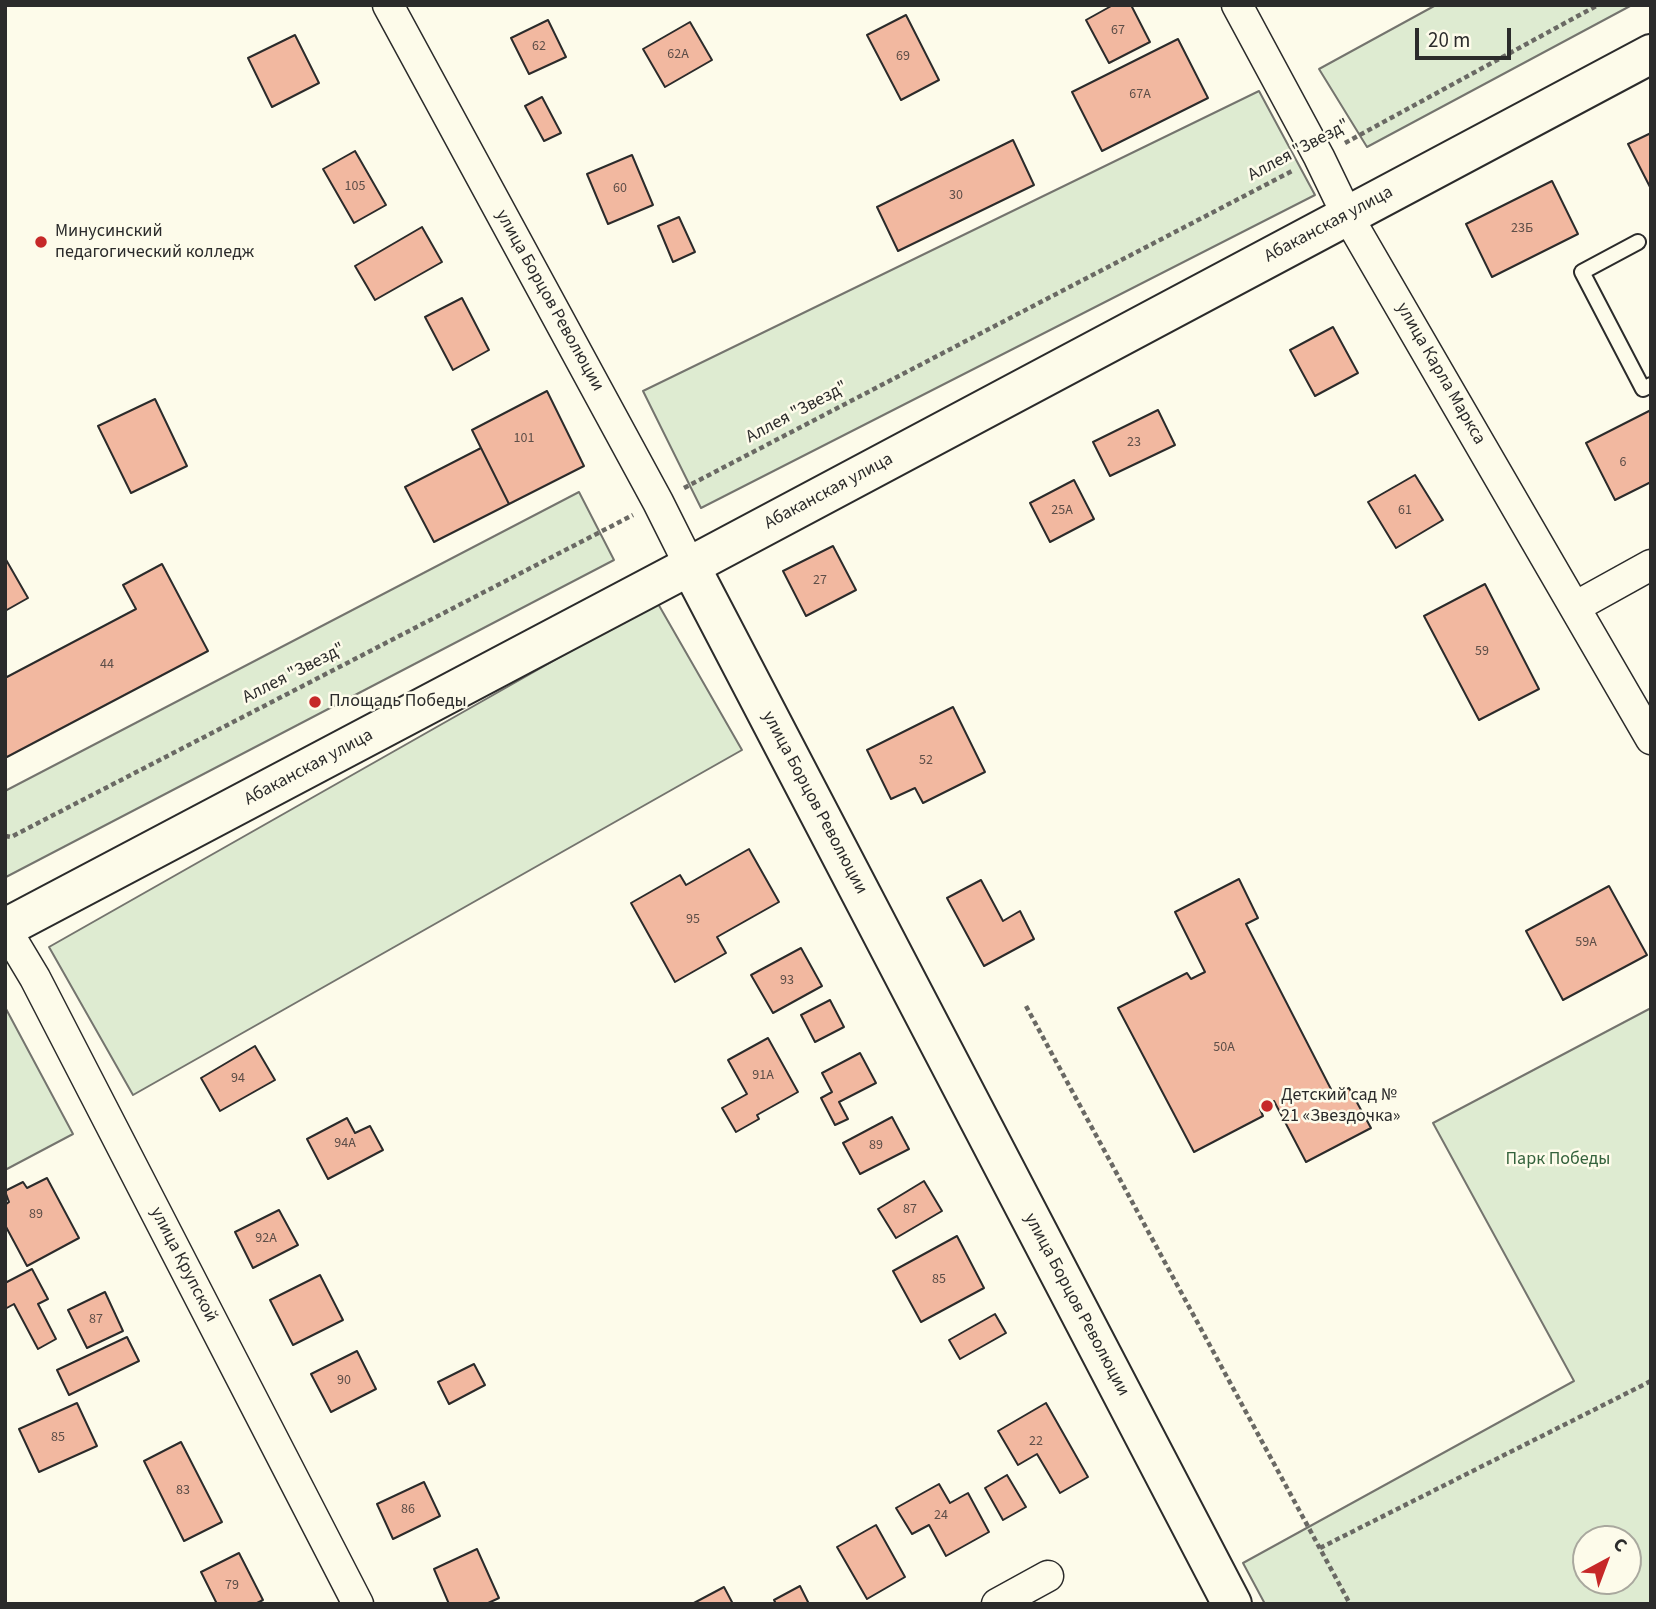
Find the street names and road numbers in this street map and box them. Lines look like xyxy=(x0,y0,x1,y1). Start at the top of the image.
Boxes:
street label: Аллея "Звезд" xyxy=(1244,115,1354,187)
street label: Абаканская улица xyxy=(1261,182,1397,268)
street label: улица Борцов Революции xyxy=(490,206,608,396)
street label: улица Карла Маркса xyxy=(1391,299,1489,449)
street label: Аллея "Звезд" xyxy=(742,377,852,449)
street label: Абаканская улица xyxy=(761,449,897,535)
street label: Аллея "Звезд" xyxy=(239,639,349,709)
street label: улица Борцов Революции xyxy=(757,708,871,898)
street label: Абаканская улица xyxy=(241,725,377,811)
street label: улица Крупской xyxy=(145,1204,221,1326)
street label: улица Борцов Революции xyxy=(1019,1210,1133,1400)

